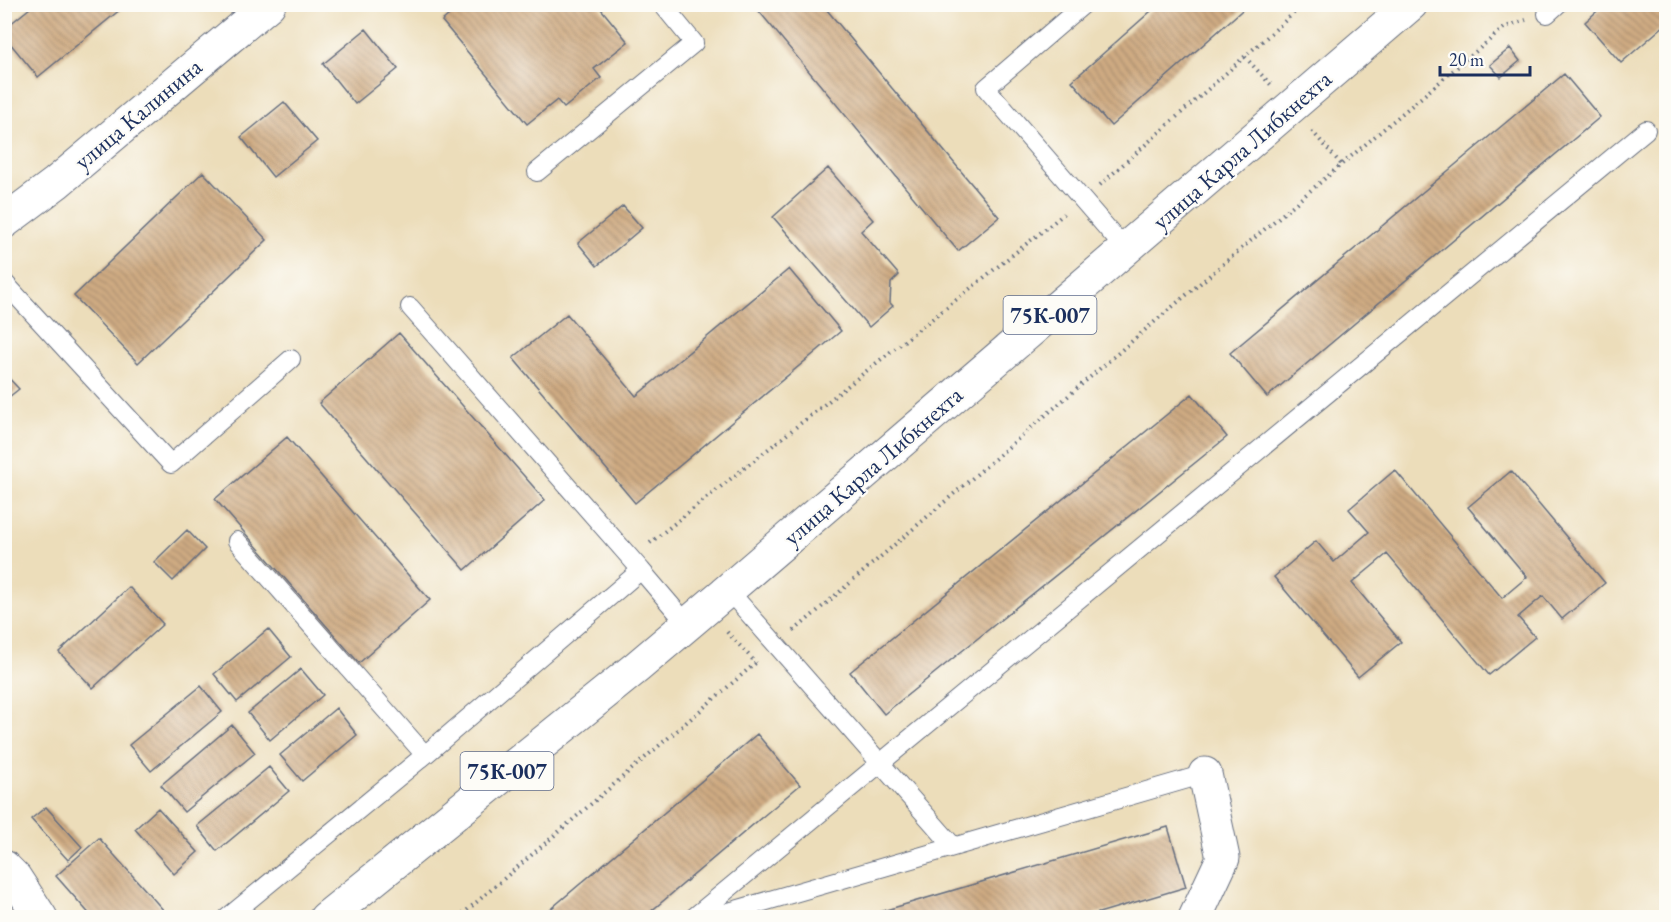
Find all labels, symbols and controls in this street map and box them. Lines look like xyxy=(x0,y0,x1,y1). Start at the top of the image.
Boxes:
scale bar xyxy=(1440,39,1530,77)
text: 20 m xyxy=(1449,48,1484,71)
street label: улица Калинина xyxy=(67,51,208,176)
street label: улица Карла Либкнехта xyxy=(1146,63,1338,236)
road number: 75К-007 xyxy=(1004,296,1096,334)
street label: улица Карла Либкнехта xyxy=(777,379,969,552)
road number: 75К-007 xyxy=(460,752,554,790)

